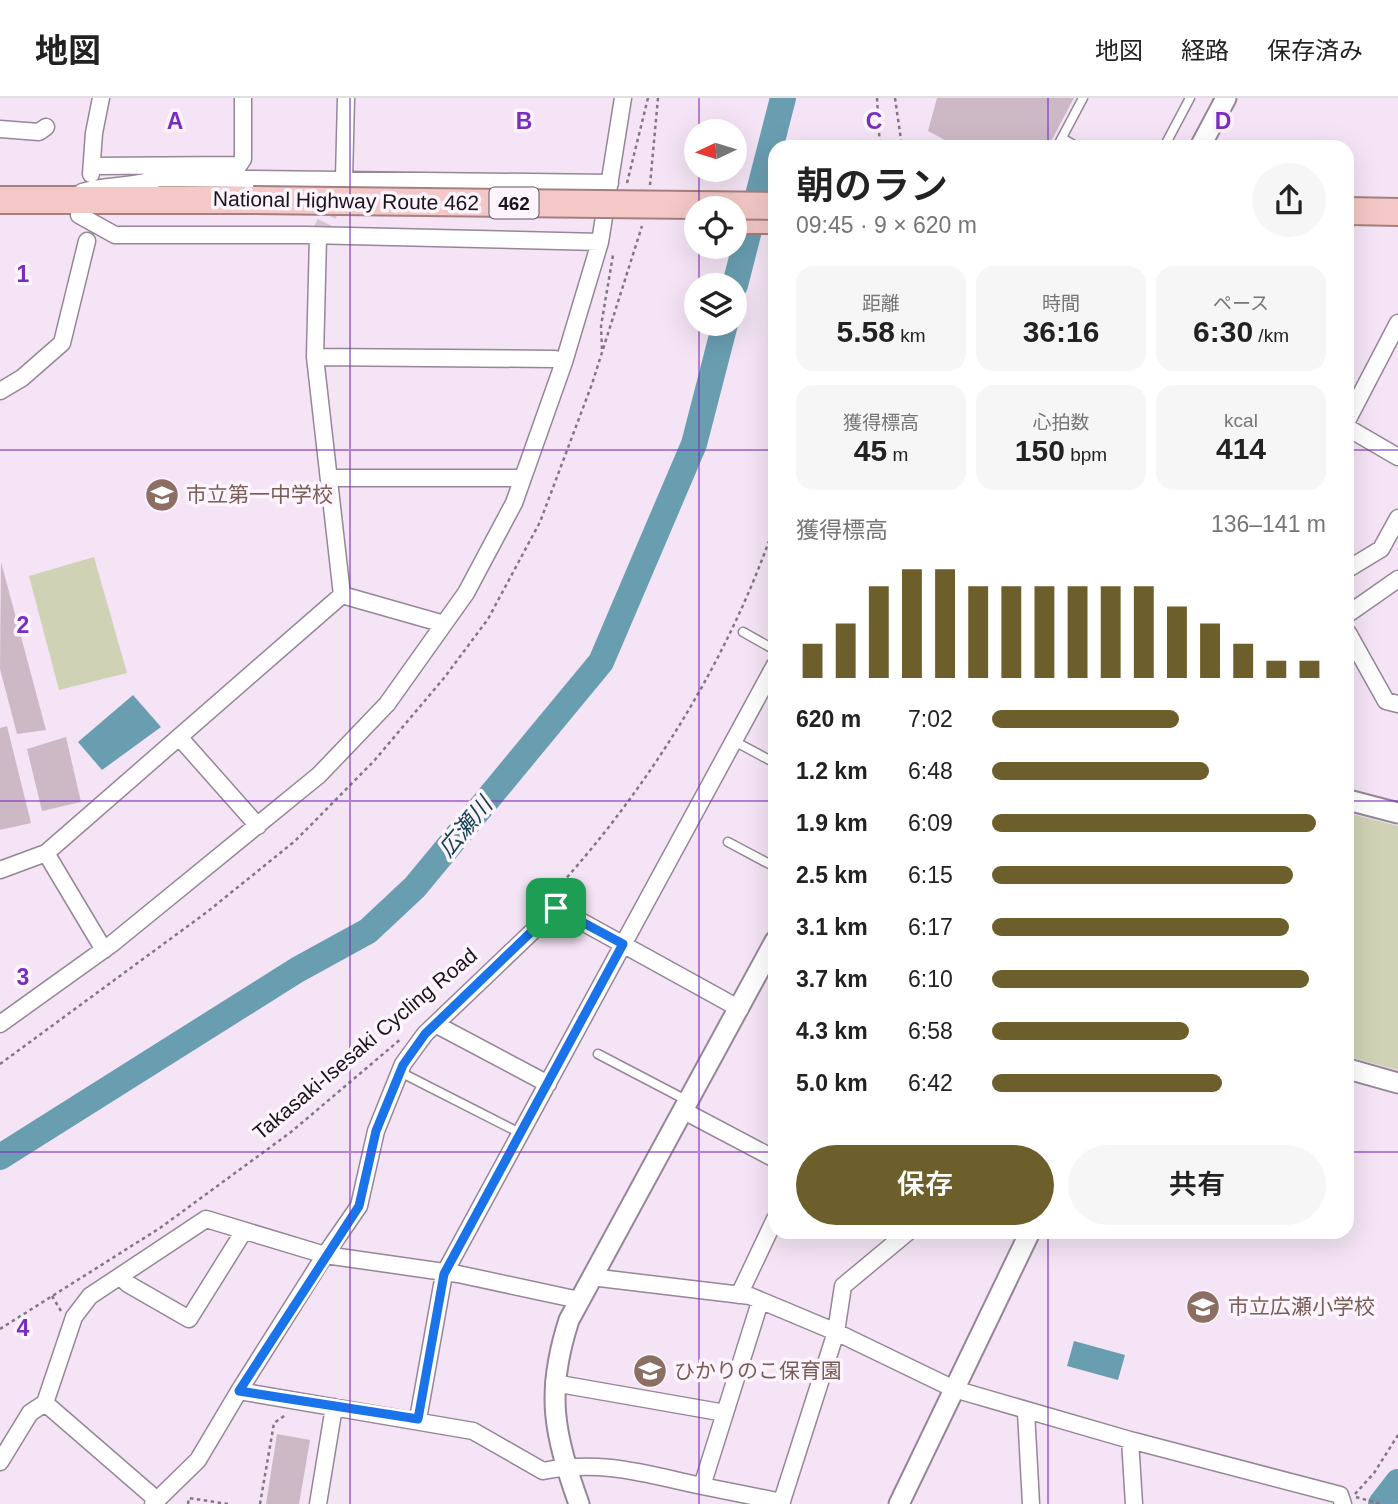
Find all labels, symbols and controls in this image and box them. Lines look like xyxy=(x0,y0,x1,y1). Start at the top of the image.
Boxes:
text: 地図 xyxy=(35,32,101,69)
text: 地図 xyxy=(1095,37,1143,64)
text: 経路 xyxy=(1181,37,1229,64)
text: 保存済み xyxy=(1267,37,1363,64)
text: A xyxy=(167,108,183,134)
text: B xyxy=(516,108,532,134)
text: C xyxy=(866,108,882,134)
text: D xyxy=(1215,108,1231,134)
north arrow xyxy=(684,119,747,182)
map controls xyxy=(684,119,747,336)
button: share xyxy=(1252,163,1326,237)
text: 朝のラン xyxy=(796,165,948,207)
street label: National Highway Route 462 xyxy=(213,187,479,214)
road number: 462 xyxy=(490,188,538,218)
button: locate xyxy=(684,196,747,259)
text: 09:45 · 9 × 620 m xyxy=(796,212,977,238)
text: 1 xyxy=(17,261,30,287)
button: layers xyxy=(684,273,747,336)
text: 距離 xyxy=(862,293,900,314)
text: 時間 xyxy=(1042,293,1080,314)
text: ペース xyxy=(1213,293,1269,314)
text: 5.58 xyxy=(837,315,895,348)
text: 36:16 xyxy=(1023,315,1099,348)
text: 6:30 xyxy=(1193,315,1253,348)
text: km xyxy=(895,325,926,346)
text: /km xyxy=(1253,325,1289,346)
text: kcal xyxy=(1224,410,1258,431)
text: 獲得標高 xyxy=(843,412,919,433)
text: 心拍数 xyxy=(1032,412,1090,433)
text: 414 xyxy=(1216,432,1266,465)
text: 45 xyxy=(854,434,887,467)
text: 150 xyxy=(1015,434,1065,467)
text: m xyxy=(887,444,908,465)
text: bpm xyxy=(1065,444,1107,465)
school or university icon: 市立第一中学校 xyxy=(143,476,181,514)
place label: 市立第一中学校 xyxy=(186,483,333,506)
text: 136–141 m xyxy=(1211,511,1326,537)
text: 獲得標高 xyxy=(796,517,888,543)
text: 2 xyxy=(17,612,29,638)
text: 620 m xyxy=(796,706,861,732)
text: 7:02 xyxy=(908,706,953,732)
text: 1.2 km xyxy=(796,758,868,784)
text: 6:48 xyxy=(908,758,953,784)
water label: 広瀬川 xyxy=(433,790,499,862)
text: 1.9 km xyxy=(796,810,868,836)
text: 6:09 xyxy=(908,810,953,836)
text: 2.5 km xyxy=(796,862,868,888)
text: 6:15 xyxy=(908,862,953,888)
pin xyxy=(526,878,586,938)
icon: arrive xyxy=(537,889,575,927)
text: 3.1 km xyxy=(796,914,868,940)
text: 6:17 xyxy=(908,914,953,940)
street label: Takasaki-Isesaki Cycling Road xyxy=(248,943,481,1144)
text: 3 xyxy=(17,964,29,990)
text: 3.7 km xyxy=(796,966,868,992)
text: 6:10 xyxy=(908,966,953,992)
text: 4.3 km xyxy=(796,1018,868,1044)
text: 6:58 xyxy=(908,1018,953,1044)
text: 5.0 km xyxy=(796,1070,868,1096)
text: 6:42 xyxy=(908,1070,953,1096)
button: 保存 xyxy=(796,1145,1054,1225)
button: 共有 xyxy=(1068,1145,1326,1225)
school or university icon: 市立広瀬小学校 xyxy=(1184,1288,1222,1326)
place label: 市立広瀬小学校 xyxy=(1228,1295,1375,1318)
text: 4 xyxy=(17,1315,30,1341)
school or university icon: ひかりのこ保育園 xyxy=(631,1352,669,1390)
place label: ひかりのこ保育園 xyxy=(674,1359,842,1382)

